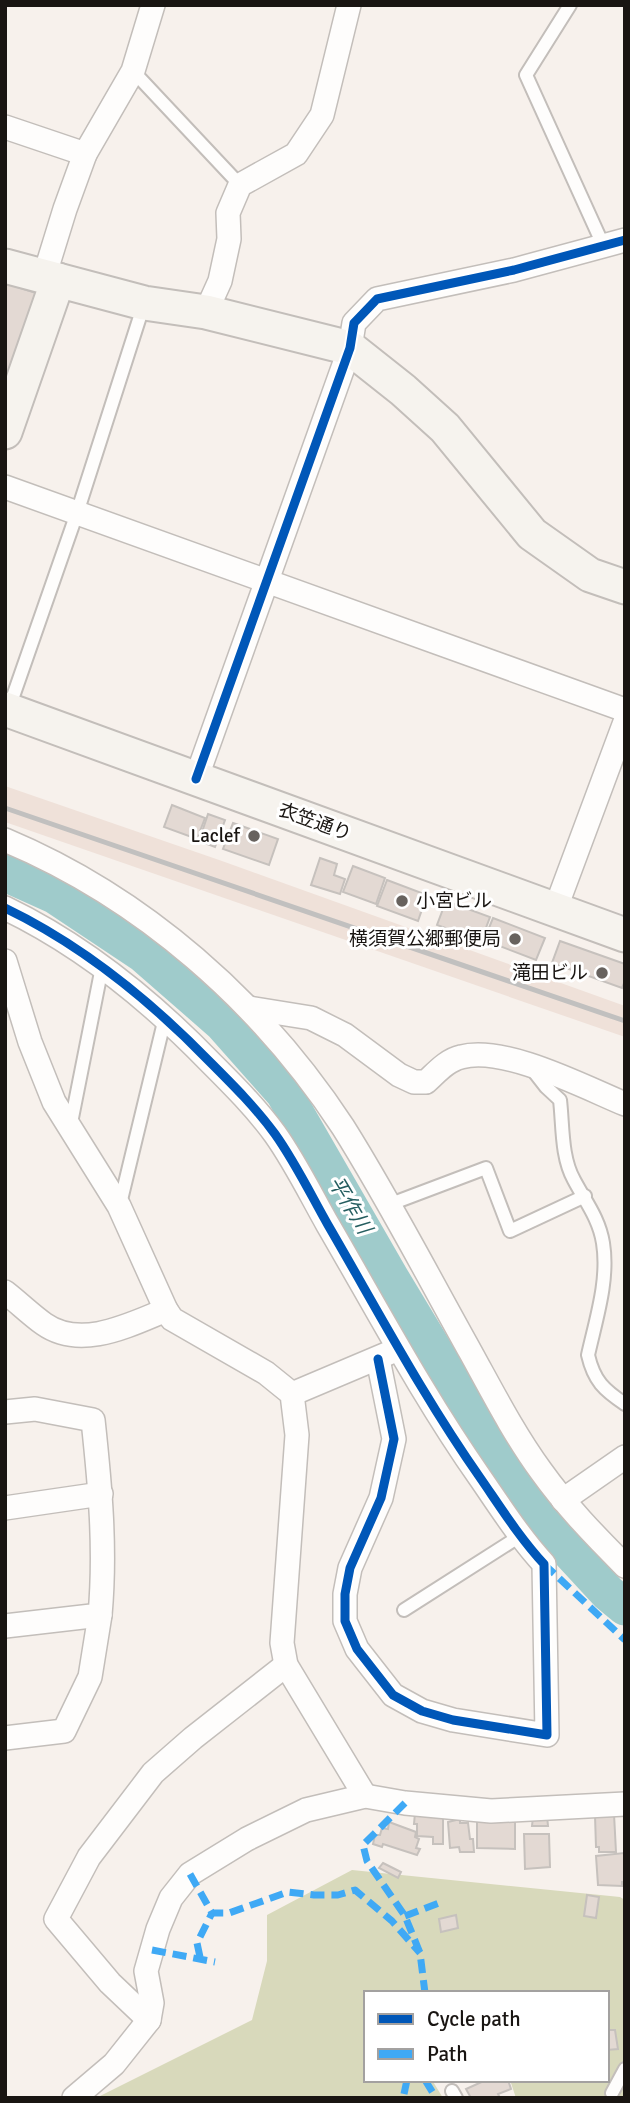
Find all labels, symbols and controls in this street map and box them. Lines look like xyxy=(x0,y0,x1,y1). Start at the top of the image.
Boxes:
street label: 衣笠通り xyxy=(275,798,355,846)
place label: Laclef xyxy=(190,824,242,848)
marker: Laclef xyxy=(246,828,262,844)
place label: 小宮ビル xyxy=(416,889,492,913)
marker: 小宮ビル xyxy=(394,893,410,909)
place label: 横須賀公郷郵便局 xyxy=(349,927,501,951)
marker: 横須賀公郷郵便局 xyxy=(507,931,523,947)
place label: 滝田ビル xyxy=(512,961,588,985)
marker: 滝田ビル xyxy=(594,965,610,981)
water label: 平作川 xyxy=(323,1171,378,1240)
legend xyxy=(364,1991,609,2082)
text: Cycle path xyxy=(427,2006,521,2032)
text: Path xyxy=(427,2041,468,2067)

